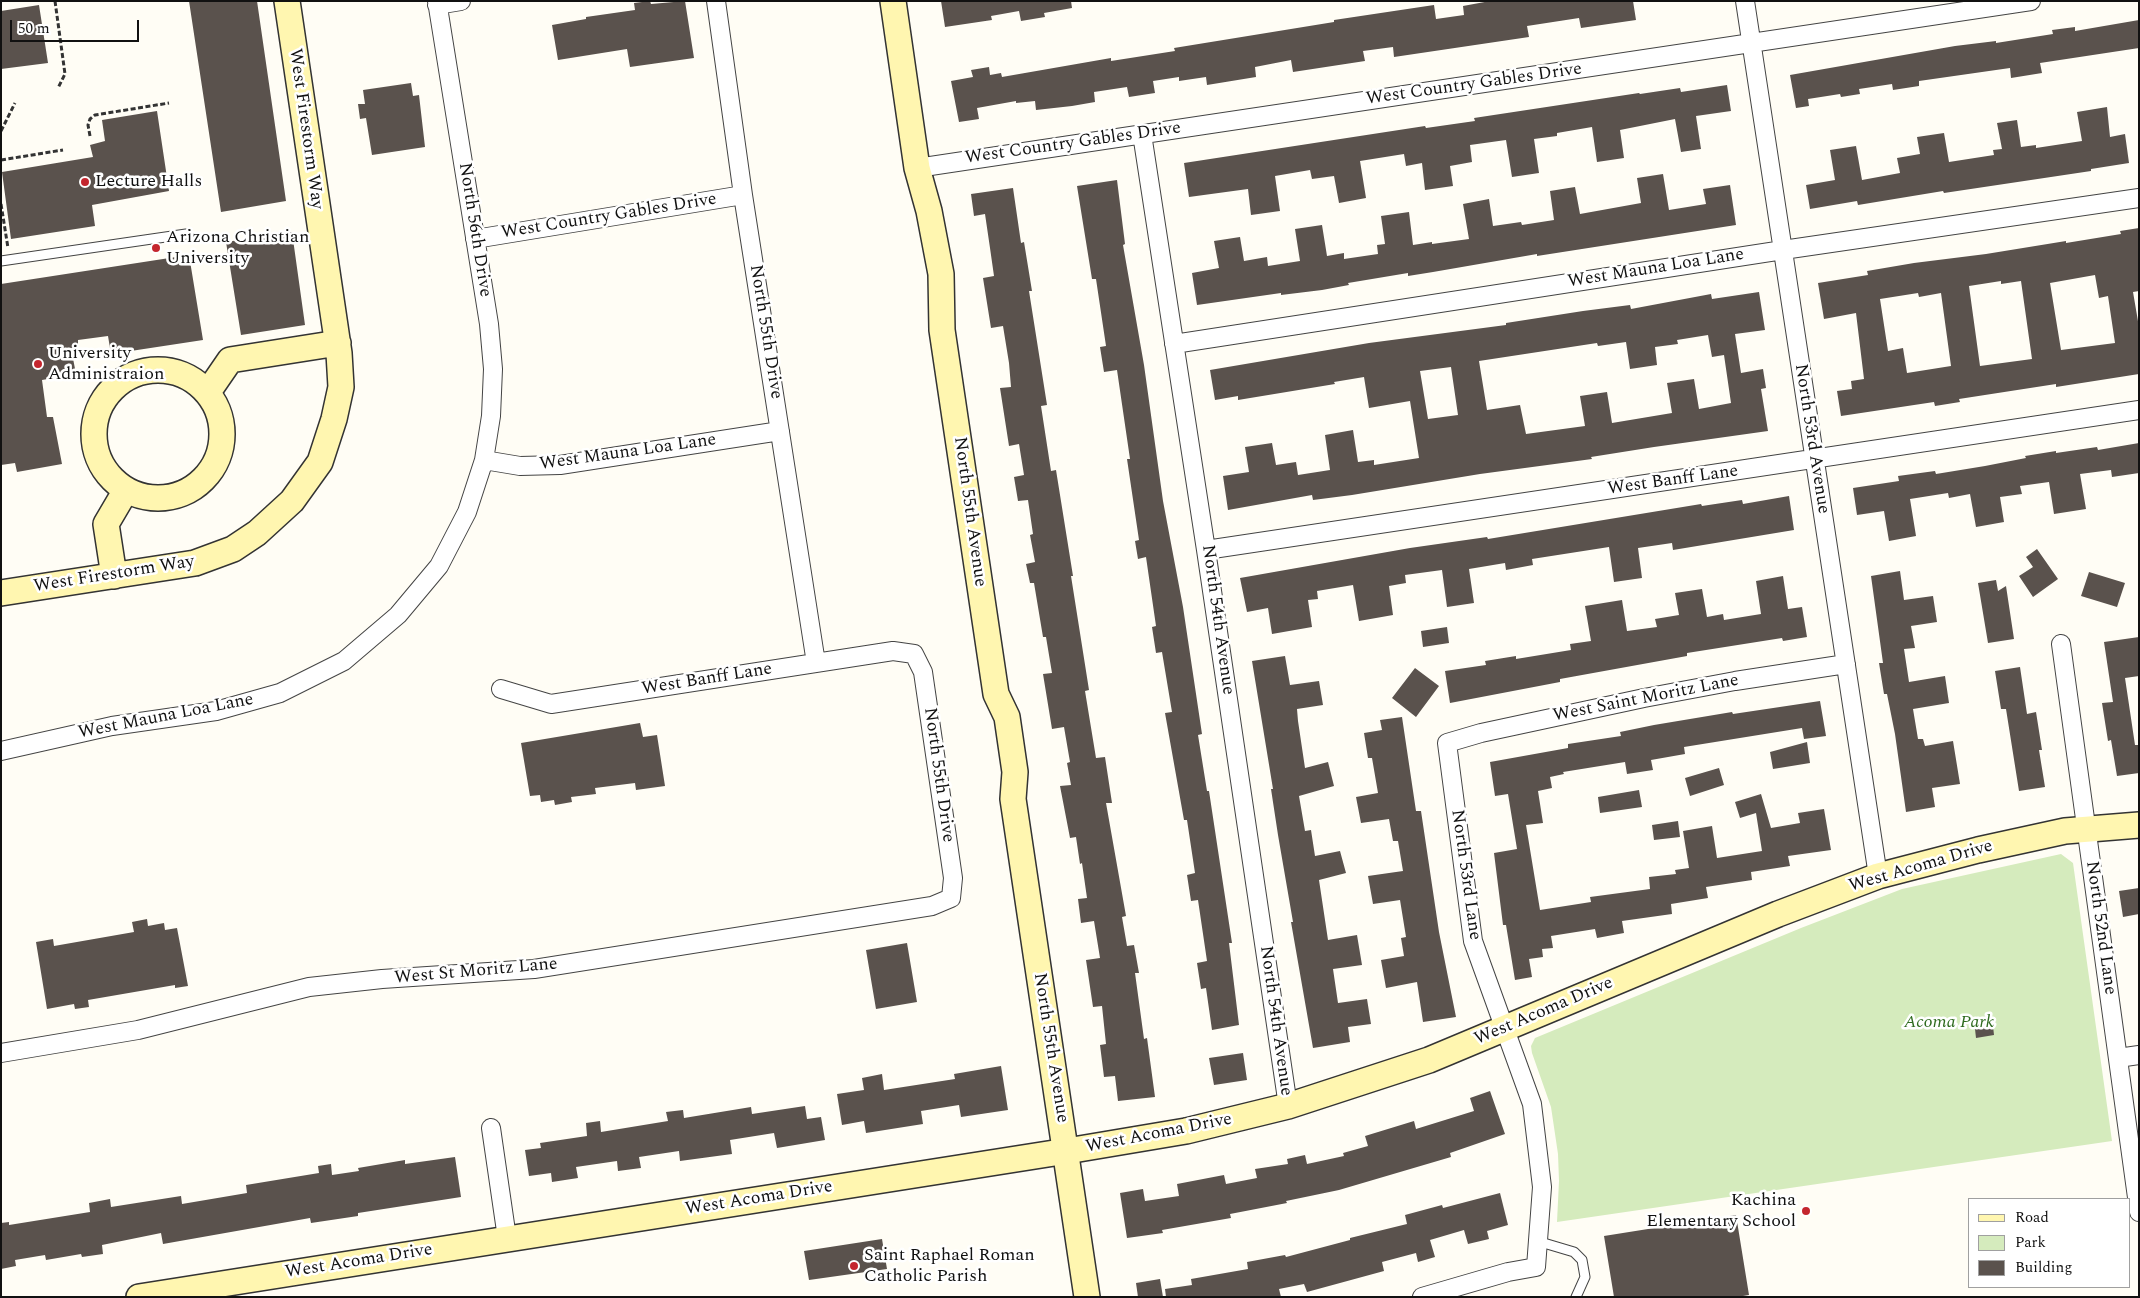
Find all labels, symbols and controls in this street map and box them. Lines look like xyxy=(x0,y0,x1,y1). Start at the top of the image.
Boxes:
scale bar xyxy=(12,10,141,42)
text: 50 m xyxy=(18,17,50,40)
street label: West Firestorm Way xyxy=(283,47,327,211)
street label: West Country Gables Drive xyxy=(1365,59,1583,111)
street label: West Country Gables Drive xyxy=(964,118,1182,170)
street label: North 56th Drive xyxy=(453,161,495,299)
place label: Lecture Halls xyxy=(95,171,202,193)
marker: Lecture Halls xyxy=(79,176,91,188)
street label: West Country Gables Drive xyxy=(500,189,718,245)
place label: Arizona Christian University xyxy=(166,227,309,270)
marker: Arizona Christian University xyxy=(150,242,162,254)
street label: West Mauna Loa Lane xyxy=(1566,244,1746,294)
street label: North 55th Drive xyxy=(744,263,786,401)
place label: University Administraion xyxy=(48,343,164,386)
marker: University Administraion xyxy=(32,358,44,370)
street label: North 53rd Avenue xyxy=(1788,362,1834,516)
street label: West Mauna Loa Lane xyxy=(538,430,718,476)
street label: North 55th Avenue xyxy=(948,436,990,588)
street label: West Banff Lane xyxy=(1606,461,1740,501)
street label: North 54th Avenue xyxy=(1196,544,1238,696)
street label: West Firestorm Way xyxy=(32,552,196,598)
street label: West Banff Lane xyxy=(640,659,774,701)
street label: West Saint Moritz Lane xyxy=(1551,670,1741,728)
street label: West Mauna Loa Lane xyxy=(76,689,256,745)
street label: North 55th Drive xyxy=(918,706,958,844)
street label: North 53rd Lane xyxy=(1445,808,1485,942)
street label: West Acoma Drive xyxy=(1847,836,1995,898)
street label: North 52nd Lane xyxy=(2080,860,2120,996)
street label: North 54th Avenue xyxy=(1254,945,1296,1097)
street label: West St Moritz Lane xyxy=(393,954,559,990)
street label: North 55th Avenue xyxy=(1027,972,1073,1124)
street label: West Acoma Drive xyxy=(1471,973,1617,1051)
park label: Acoma Park xyxy=(1904,1012,1994,1034)
street label: West Acoma Drive xyxy=(1084,1109,1234,1159)
street label: West Acoma Drive xyxy=(684,1177,834,1221)
place label: Kachina Elementary School xyxy=(1646,1190,1796,1232)
legend xyxy=(1968,1198,2130,1288)
marker: Kachina Elementary School xyxy=(1800,1205,1812,1217)
text: Road xyxy=(2015,1206,2049,1229)
text: Park xyxy=(2015,1231,2046,1254)
street label: West Acoma Drive xyxy=(284,1240,434,1284)
place label: Saint Raphael Roman Catholic Parish xyxy=(864,1245,1035,1288)
text: Building xyxy=(2015,1256,2072,1279)
marker: Saint Raphael Roman Catholic Parish xyxy=(848,1260,860,1272)

